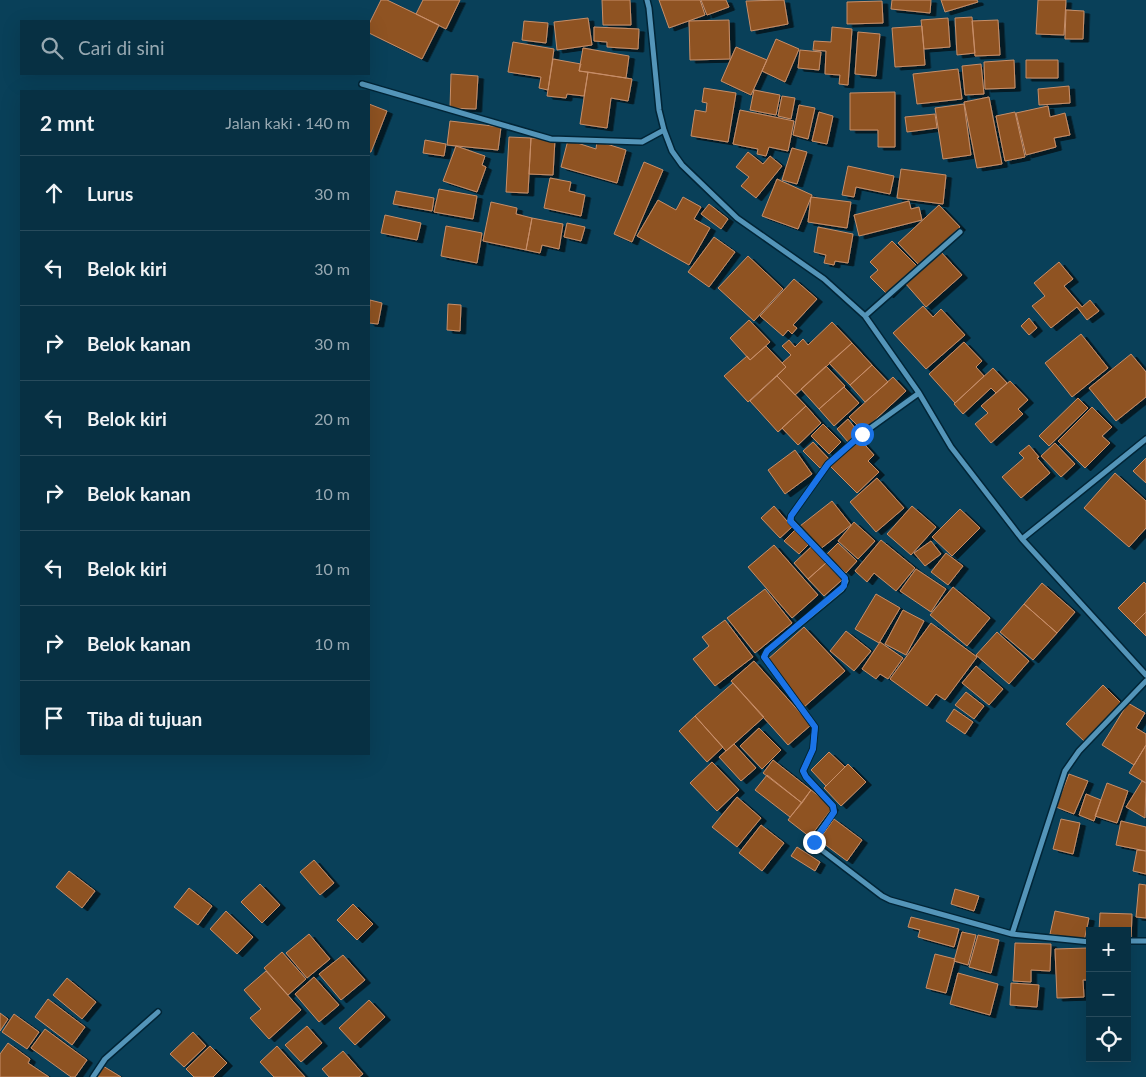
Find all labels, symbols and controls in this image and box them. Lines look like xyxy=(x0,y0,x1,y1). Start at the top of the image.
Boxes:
search box xyxy=(20,20,370,75)
icon: search xyxy=(38,34,66,62)
text: Cari di sini xyxy=(78,36,165,59)
text: 2 mnt xyxy=(40,110,94,135)
text: Jalan kaki · 140 m xyxy=(225,113,350,132)
icon: ahead xyxy=(40,179,68,207)
text: Lurus xyxy=(87,182,133,205)
text: 30 m xyxy=(314,184,350,203)
icon: left xyxy=(40,254,68,282)
text: Belok kiri xyxy=(87,257,167,280)
text: 30 m xyxy=(314,259,350,278)
icon: right xyxy=(40,329,68,357)
text: Belok kanan xyxy=(87,332,191,355)
text: 30 m xyxy=(314,334,350,353)
icon: left xyxy=(40,404,68,432)
text: Belok kiri xyxy=(87,407,167,430)
text: 20 m xyxy=(314,409,350,428)
route start xyxy=(851,423,874,446)
icon: right xyxy=(40,479,68,507)
text: Belok kanan xyxy=(87,482,191,505)
text: 10 m xyxy=(314,484,350,503)
icon: left xyxy=(40,554,68,582)
text: Belok kiri xyxy=(87,557,167,580)
text: 10 m xyxy=(314,559,350,578)
icon: right xyxy=(40,629,68,657)
text: Belok kanan xyxy=(87,632,191,655)
text: 10 m xyxy=(314,634,350,653)
icon: arrive xyxy=(40,704,68,732)
text: Tiba di tujuan xyxy=(87,707,202,730)
route end xyxy=(803,831,826,854)
map controls xyxy=(1086,927,1131,1062)
button: + xyxy=(1086,927,1131,972)
button: − xyxy=(1086,972,1131,1017)
button: locate xyxy=(1086,1017,1131,1062)

